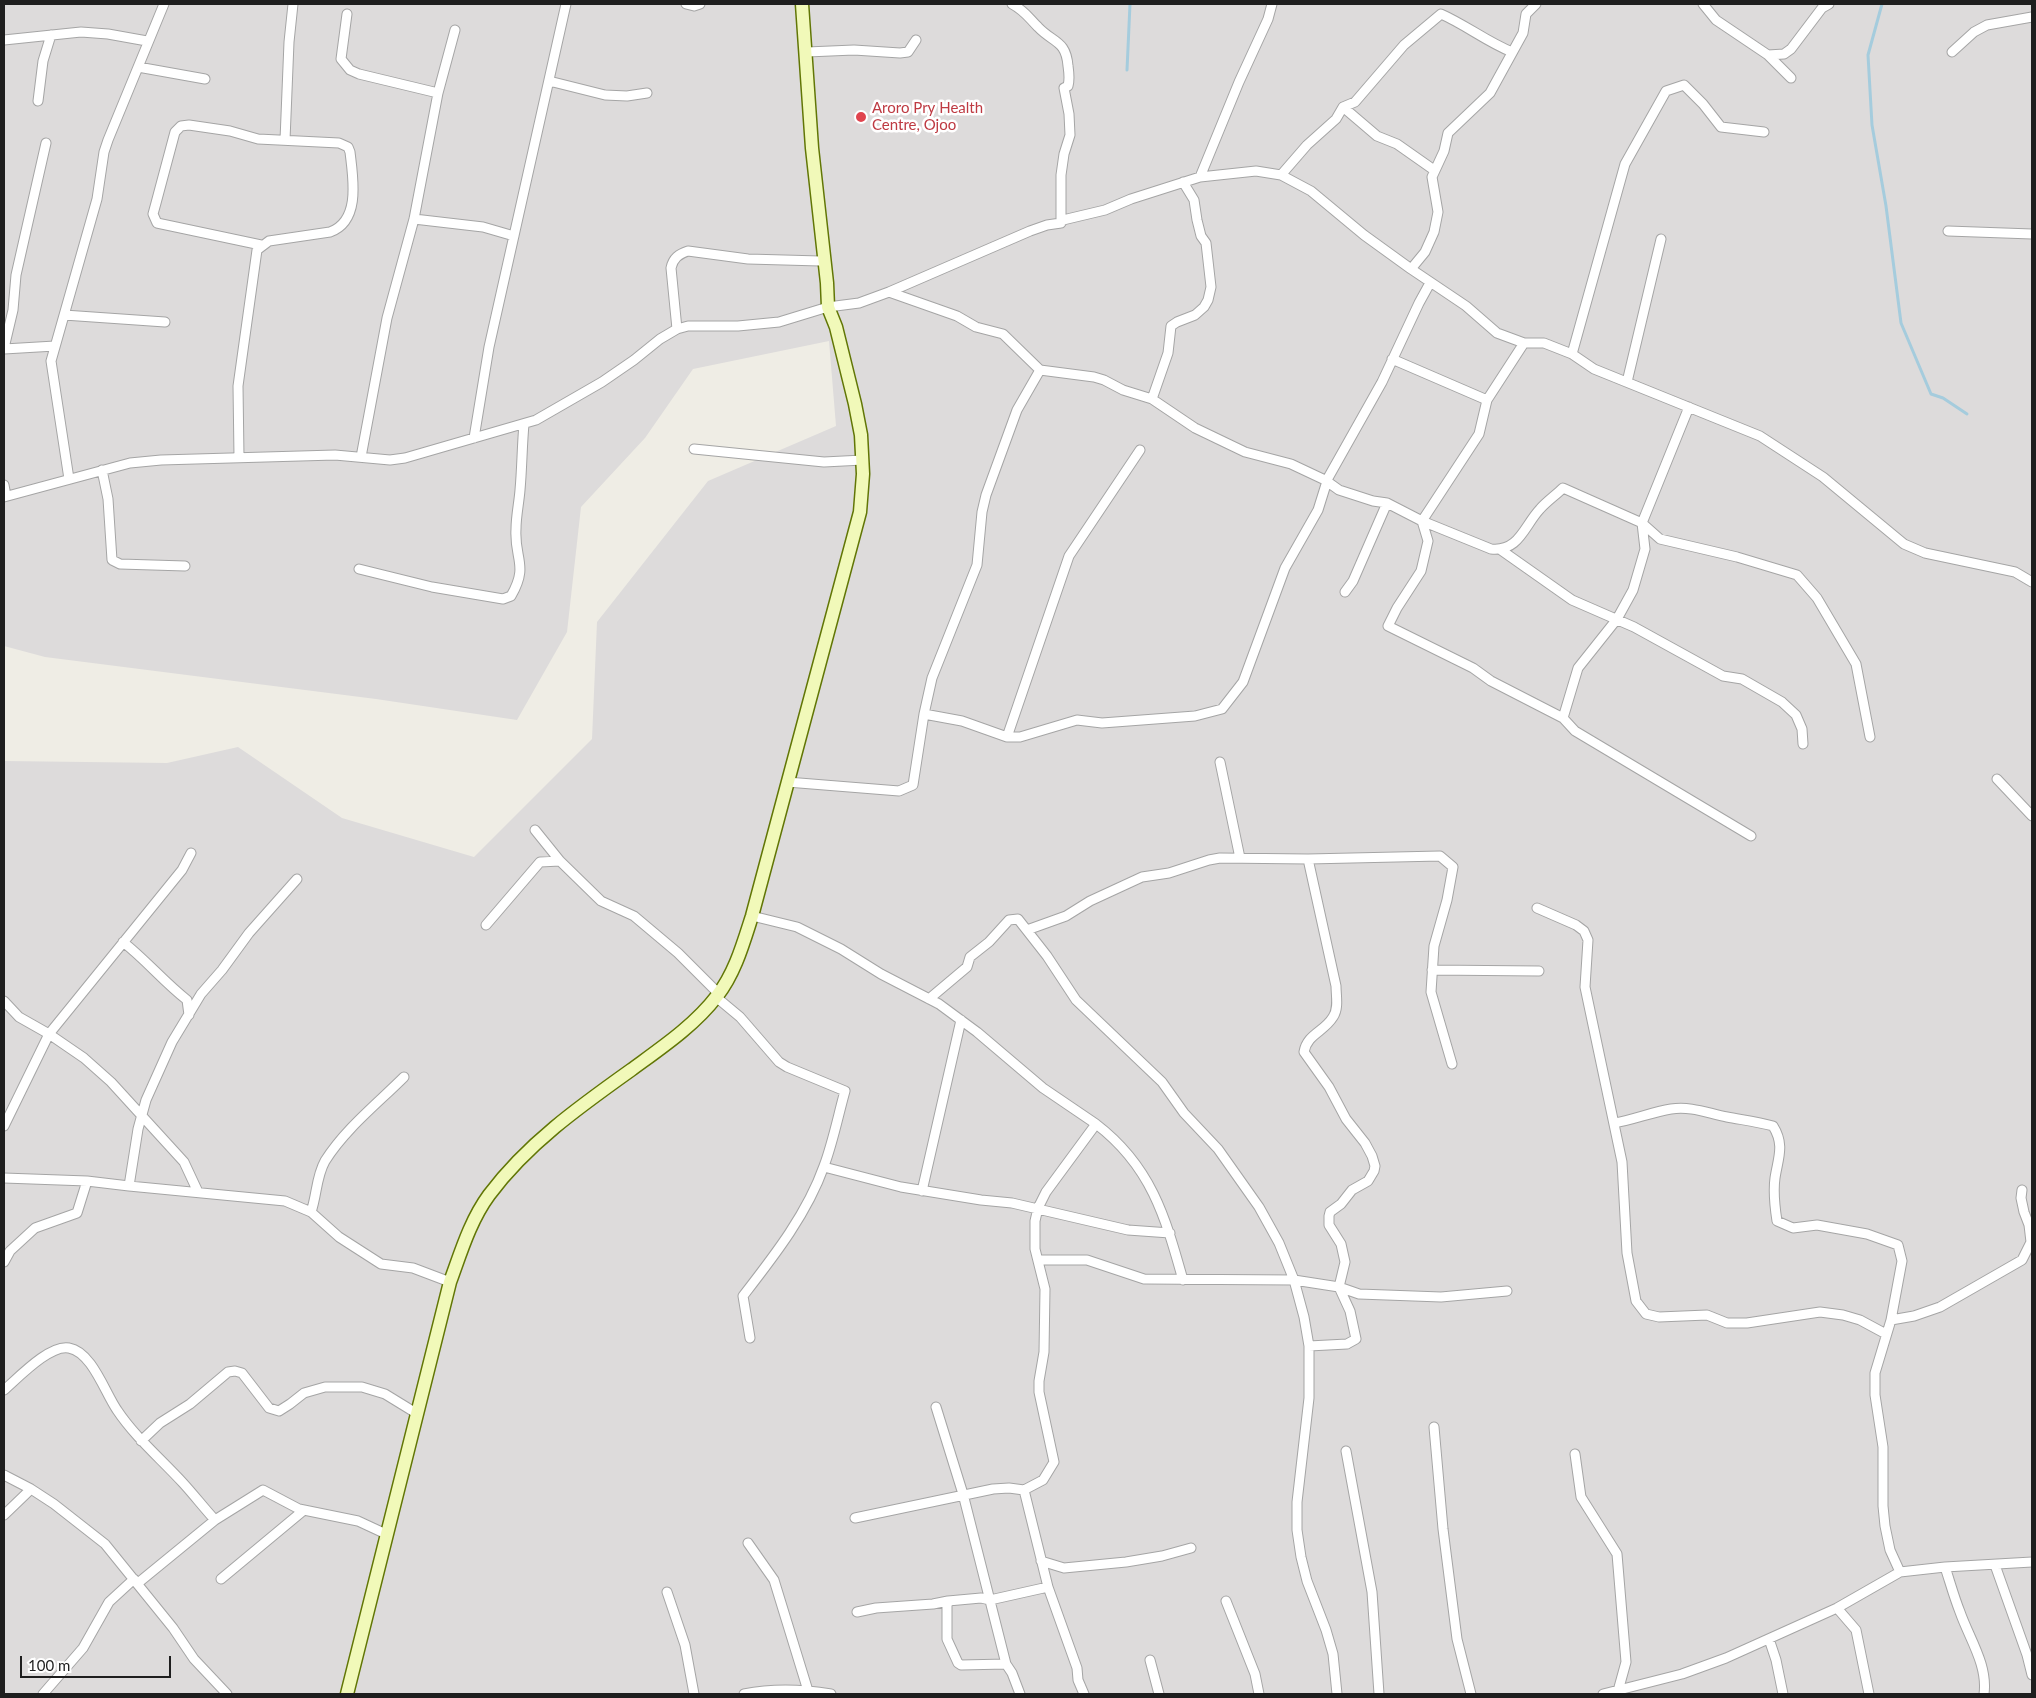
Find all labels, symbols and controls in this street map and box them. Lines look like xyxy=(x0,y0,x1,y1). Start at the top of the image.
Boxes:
place label: Aroro Pry Health Centre, Ojoo xyxy=(872,99,983,134)
marker: Aroro Pry Health Centre, Ojoo xyxy=(854,110,868,124)
scale bar xyxy=(22,1646,174,1678)
text: 100 m xyxy=(28,1656,70,1674)

